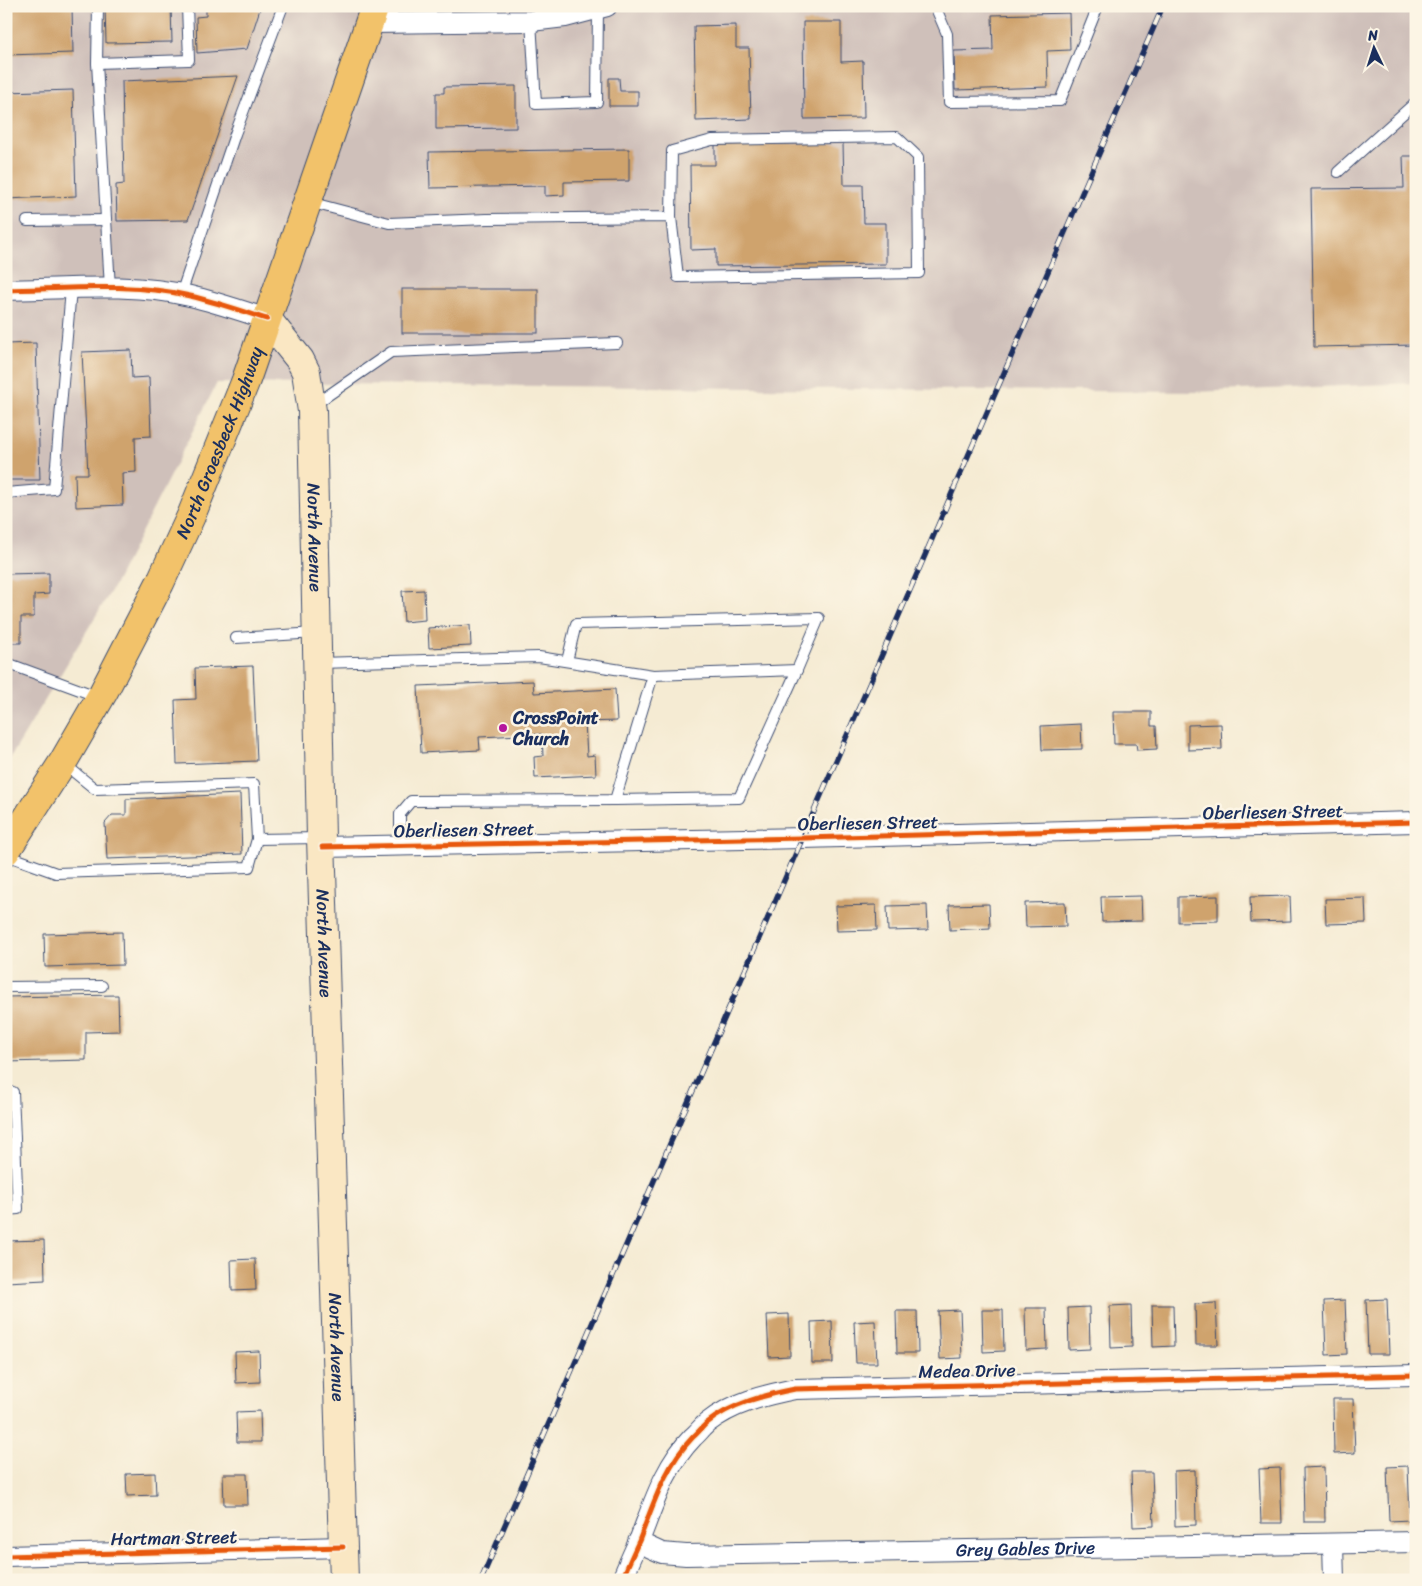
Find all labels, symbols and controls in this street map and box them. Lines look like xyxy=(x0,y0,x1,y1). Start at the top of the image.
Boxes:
north arrow xyxy=(1350,22,1400,72)
text: N xyxy=(1366,23,1379,48)
street label: North Groesbeck Highway xyxy=(167,341,273,544)
street label: North Avenue xyxy=(298,483,332,592)
place label: CrossPoint Church xyxy=(512,702,599,755)
marker: CrossPoint Church xyxy=(497,722,509,734)
street label: Oberliesen Street xyxy=(1202,795,1344,829)
street label: Oberliesen Street xyxy=(797,806,939,840)
street label: Oberliesen Street xyxy=(393,813,535,847)
street label: North Avenue xyxy=(307,889,342,998)
street label: North Avenue xyxy=(319,1292,354,1402)
street label: Medea Drive xyxy=(918,1354,1016,1388)
street label: Hartman Street xyxy=(110,1521,238,1555)
street label: Grey Gables Drive xyxy=(956,1532,1095,1566)

